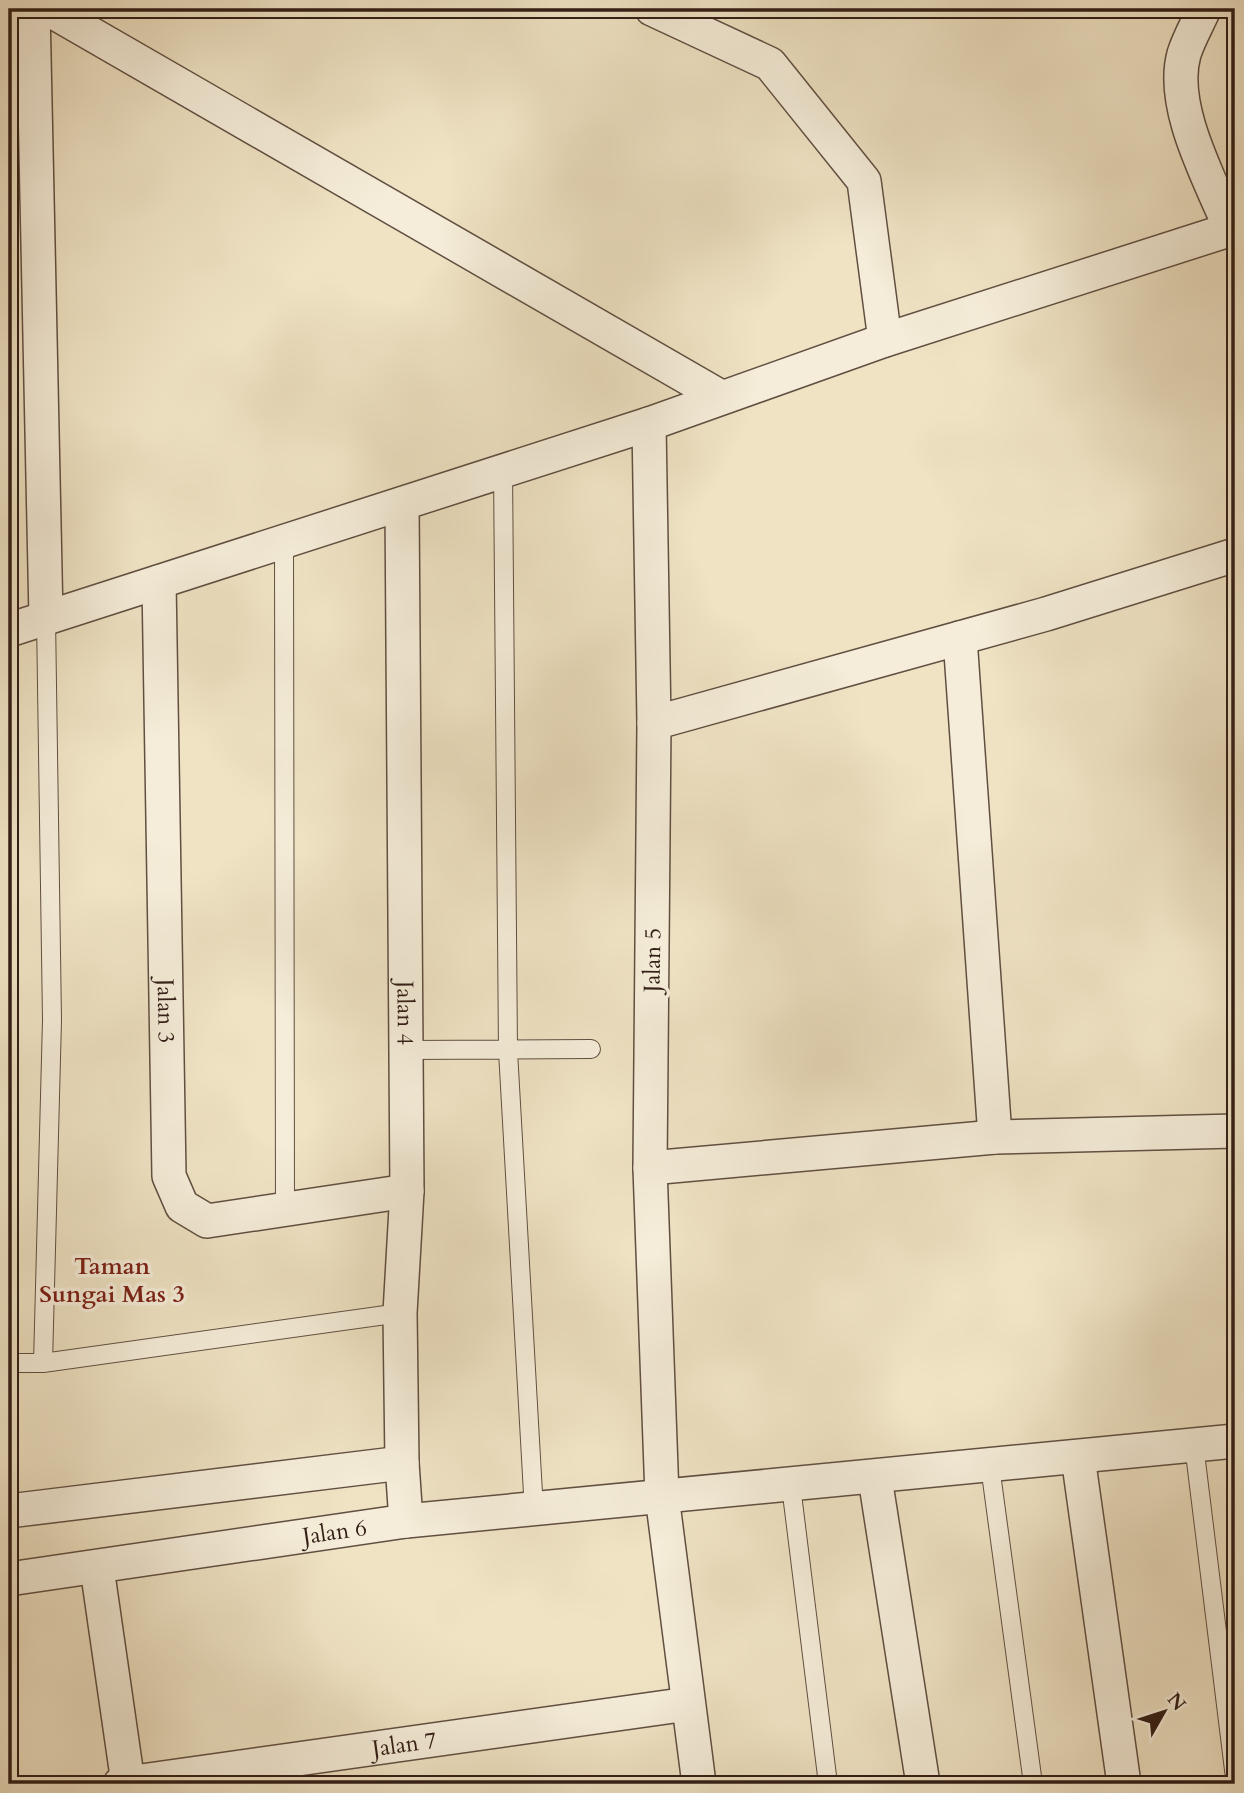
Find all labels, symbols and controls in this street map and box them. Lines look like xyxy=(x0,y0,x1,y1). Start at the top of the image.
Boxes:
street label: Jalan 5 xyxy=(636,927,669,996)
street label: Jalan 3 xyxy=(150,975,182,1044)
street label: Jalan 4 xyxy=(389,978,421,1046)
district label: Taman Sungai Mas 3 xyxy=(39,1250,185,1311)
street label: Jalan 6 xyxy=(297,1512,369,1552)
north arrow xyxy=(1128,1678,1198,1748)
text: N xyxy=(1161,1687,1192,1717)
street label: Jalan 7 xyxy=(367,1725,438,1765)

